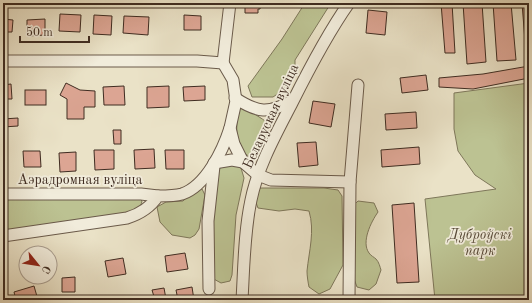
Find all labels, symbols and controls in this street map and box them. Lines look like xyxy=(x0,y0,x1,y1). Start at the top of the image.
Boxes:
scale bar xyxy=(20,18,89,44)
text: 50 m xyxy=(26,26,53,39)
street label: Беларуская вуліца xyxy=(240,62,301,171)
street label: Аэрадромная вуліца xyxy=(18,173,142,187)
park label: Дуброўскі парк xyxy=(446,227,512,259)
north arrow xyxy=(18,245,58,285)
text: С xyxy=(39,263,52,275)

